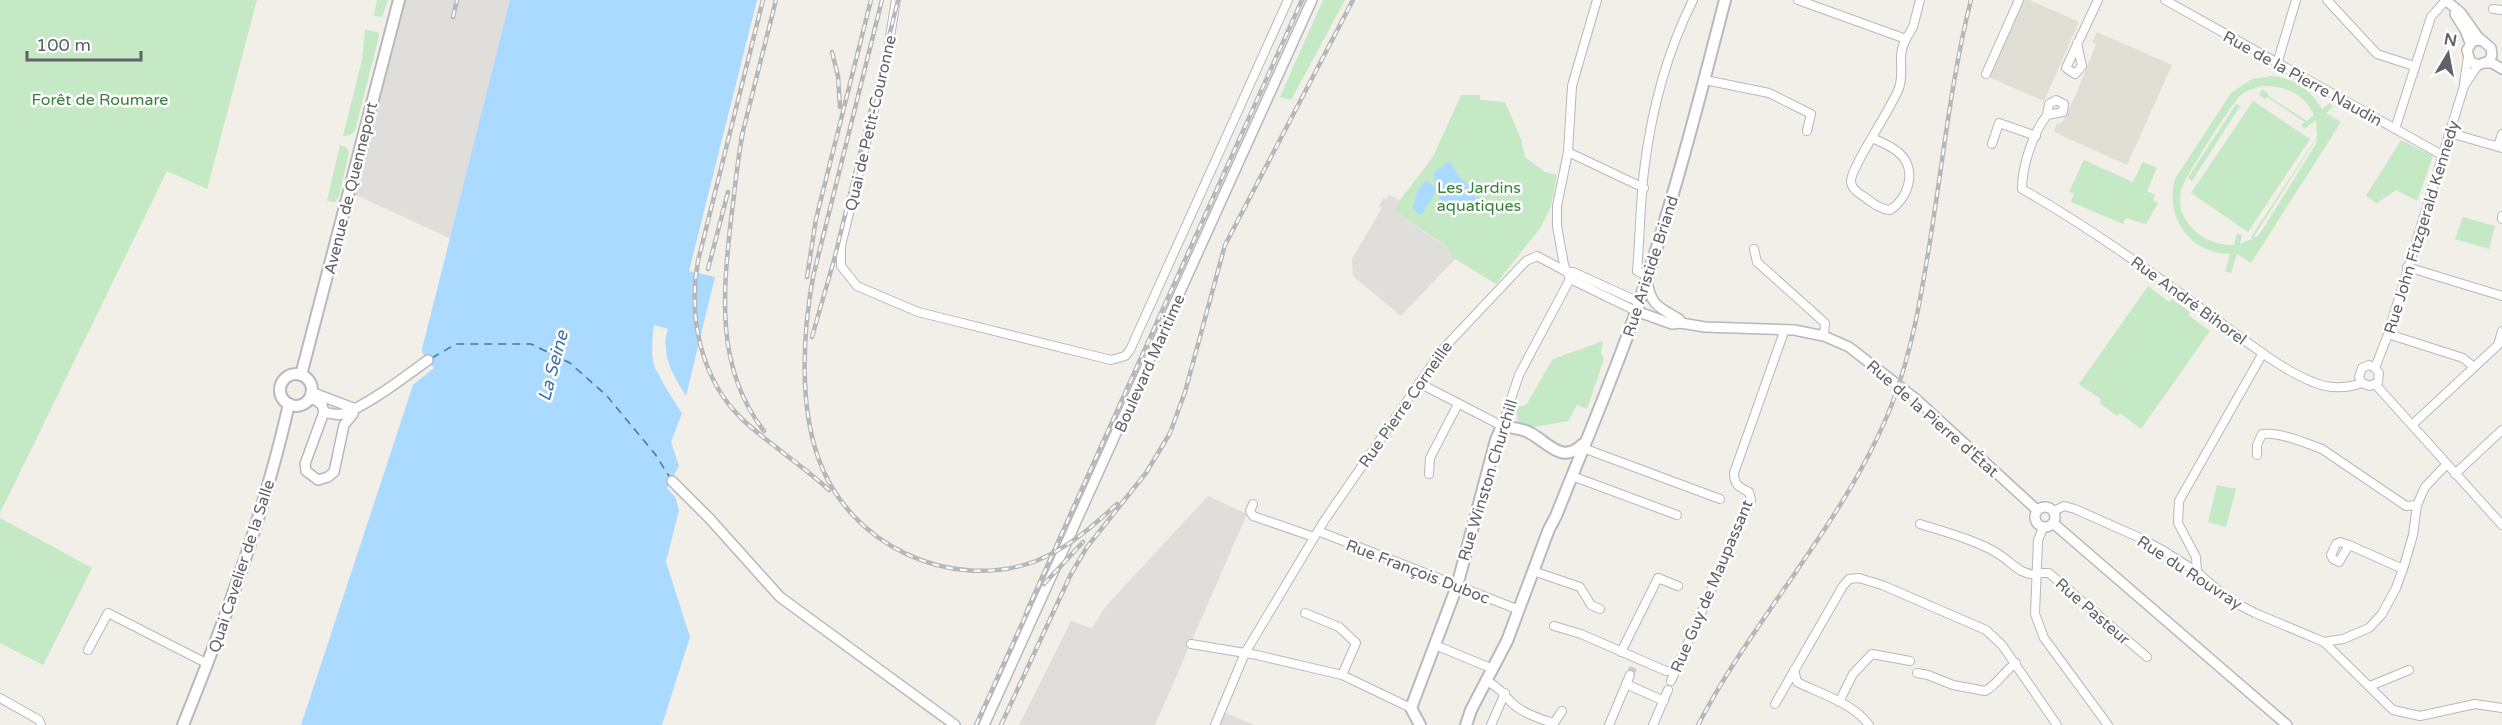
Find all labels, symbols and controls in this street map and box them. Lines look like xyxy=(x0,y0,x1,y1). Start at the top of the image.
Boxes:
scale bar xyxy=(27,24,141,62)
north arrow xyxy=(2418,24,2478,84)
street label: Rue de la Pierre Naudin xyxy=(2219,27,2386,131)
text: N xyxy=(2442,29,2458,51)
street label: Quai de Petit-Couronne xyxy=(841,33,901,213)
text: 100 m xyxy=(36,34,91,56)
park label: Forêt de Roumare xyxy=(32,90,168,110)
street label: Avenue de Quenneport xyxy=(320,100,382,277)
street label: Rue John Fitzgerald Kennedy xyxy=(2380,118,2464,337)
park label: Les Jardins aquatiques xyxy=(1437,178,1521,216)
street label: Rue Aristide Briand xyxy=(1619,193,1683,339)
street label: Rue André Bihorel xyxy=(2127,252,2250,350)
street label: Boulevard Maritime xyxy=(1110,291,1189,436)
water label: La Seine xyxy=(533,328,573,404)
street label: Rue Pierre Corneille xyxy=(1355,337,1457,472)
street label: Rue de la Pierre d'État xyxy=(1862,356,2002,482)
street label: Rue Winston Churchill xyxy=(1454,397,1522,564)
street label: Quai Cavelier de la Salle xyxy=(205,477,279,655)
street label: Rue Guy de Maupassant xyxy=(1666,497,1757,676)
street label: Rue du Rouvray xyxy=(2133,531,2246,614)
street label: Rue François Duboc xyxy=(1343,535,1492,609)
street label: Rue Pasteur xyxy=(2051,574,2134,650)

